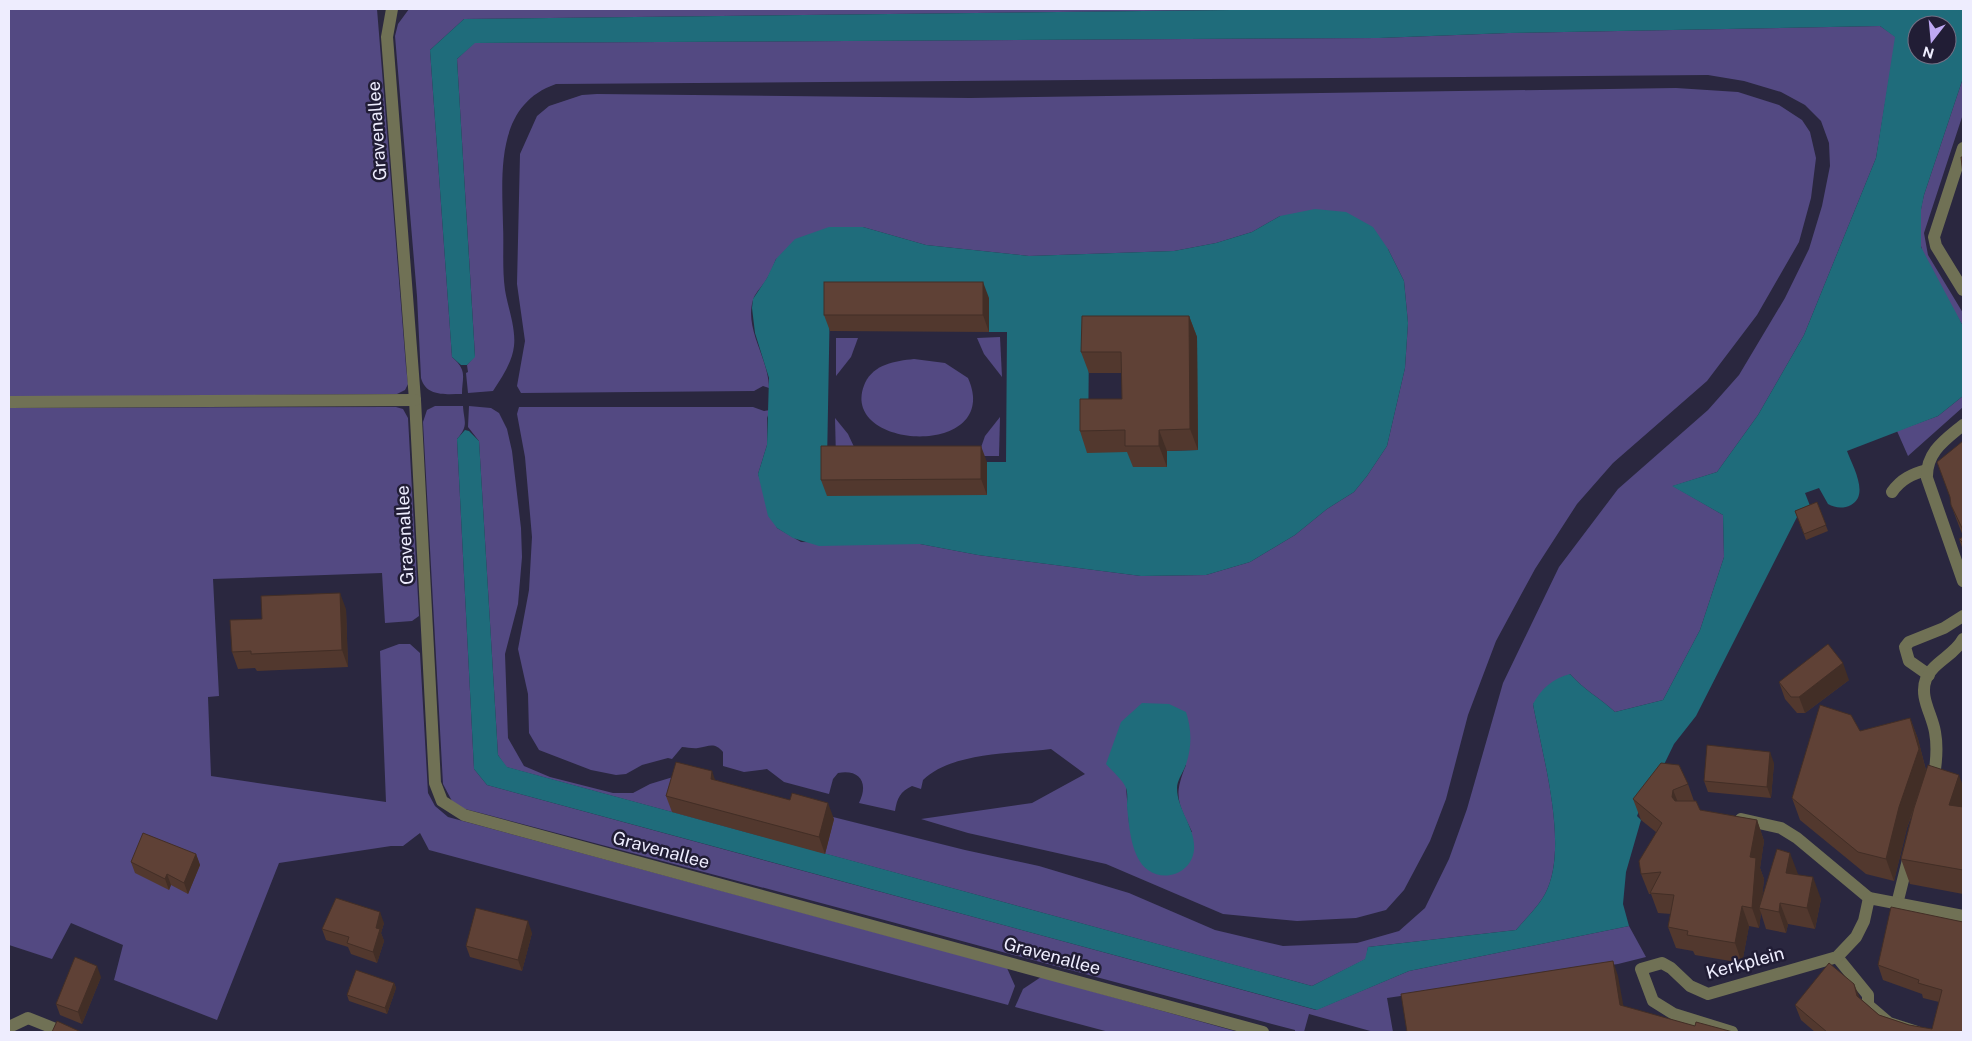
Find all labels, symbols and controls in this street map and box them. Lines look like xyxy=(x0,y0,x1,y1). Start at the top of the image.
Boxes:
north arrow xyxy=(1907,15,1957,65)
text: N xyxy=(1921,43,1936,62)
street label: Gravenallee xyxy=(363,81,390,181)
street label: Gravenallee xyxy=(391,485,418,585)
street label: Gravenallee xyxy=(610,826,712,873)
street label: Gravenallee xyxy=(1001,932,1103,979)
street label: Kerkplein xyxy=(1704,942,1786,983)

